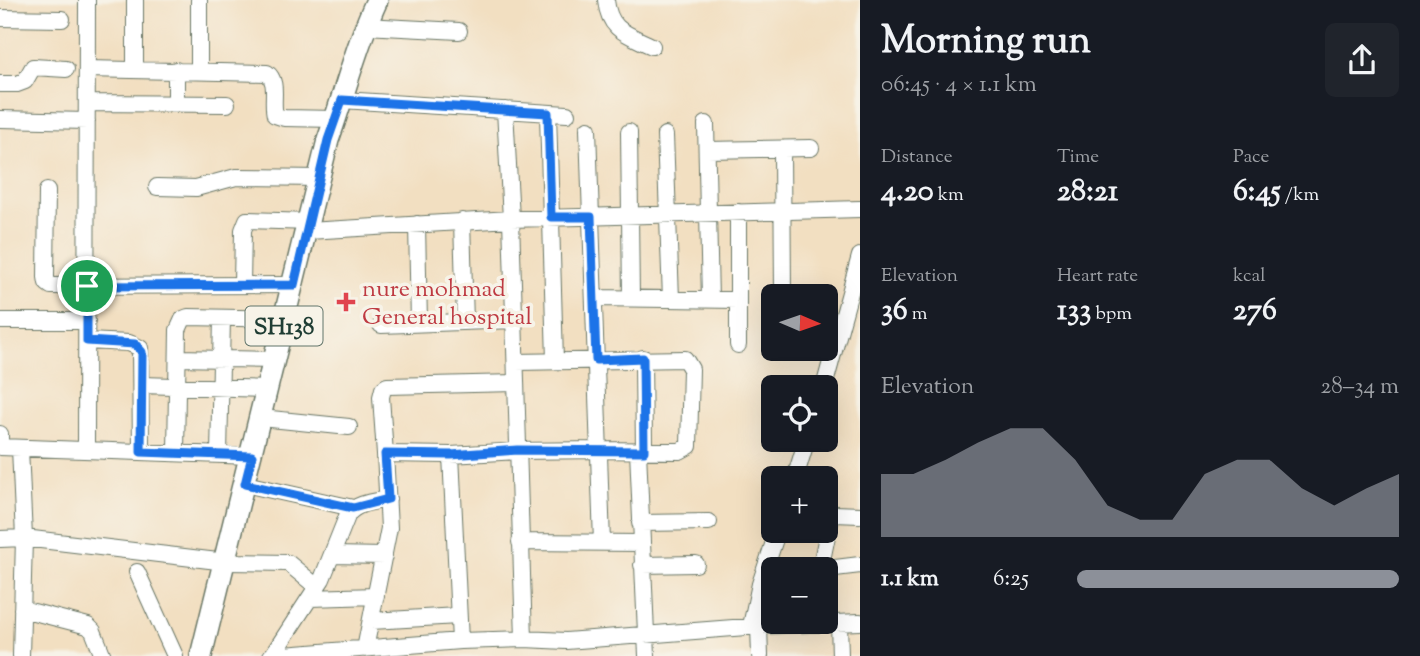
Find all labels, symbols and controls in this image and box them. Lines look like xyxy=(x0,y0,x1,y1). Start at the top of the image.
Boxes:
text: Morning run xyxy=(881,16,1091,70)
button: share xyxy=(1325,23,1399,97)
text: 06:45 · 4 × 1.1 km xyxy=(881,69,1037,102)
text: Distance xyxy=(881,144,953,171)
text: Time xyxy=(1057,144,1099,171)
text: Pace xyxy=(1233,144,1269,171)
text: 4.20 xyxy=(881,171,934,214)
text: 28:21 xyxy=(1057,171,1118,214)
text: 6:45 xyxy=(1233,171,1281,214)
text: km xyxy=(934,182,964,209)
text: /km xyxy=(1281,182,1319,209)
pin xyxy=(57,256,117,316)
text: Elevation xyxy=(881,263,958,290)
text: Heart rate xyxy=(1057,263,1138,290)
text: kcal xyxy=(1233,263,1266,290)
icon: arrive xyxy=(68,267,106,305)
place label: nure mohmad General hospital xyxy=(362,273,533,335)
north arrow xyxy=(761,284,838,360)
map controls xyxy=(761,284,838,634)
text: 36 xyxy=(881,290,908,333)
text: 133 xyxy=(1057,290,1091,333)
text: 276 xyxy=(1233,290,1277,333)
marker: nure mohmad General hospital xyxy=(336,292,356,312)
text: m xyxy=(908,301,928,328)
text: bpm xyxy=(1091,301,1132,328)
road number: SH138 xyxy=(246,306,322,346)
text: Elevation xyxy=(881,371,974,404)
text: 28–34 m xyxy=(1320,371,1399,404)
button: locate xyxy=(761,375,838,452)
button: + xyxy=(761,466,838,543)
button: − xyxy=(761,557,838,634)
text: 1.1 km xyxy=(881,563,939,596)
text: 6:25 xyxy=(993,563,1029,596)

